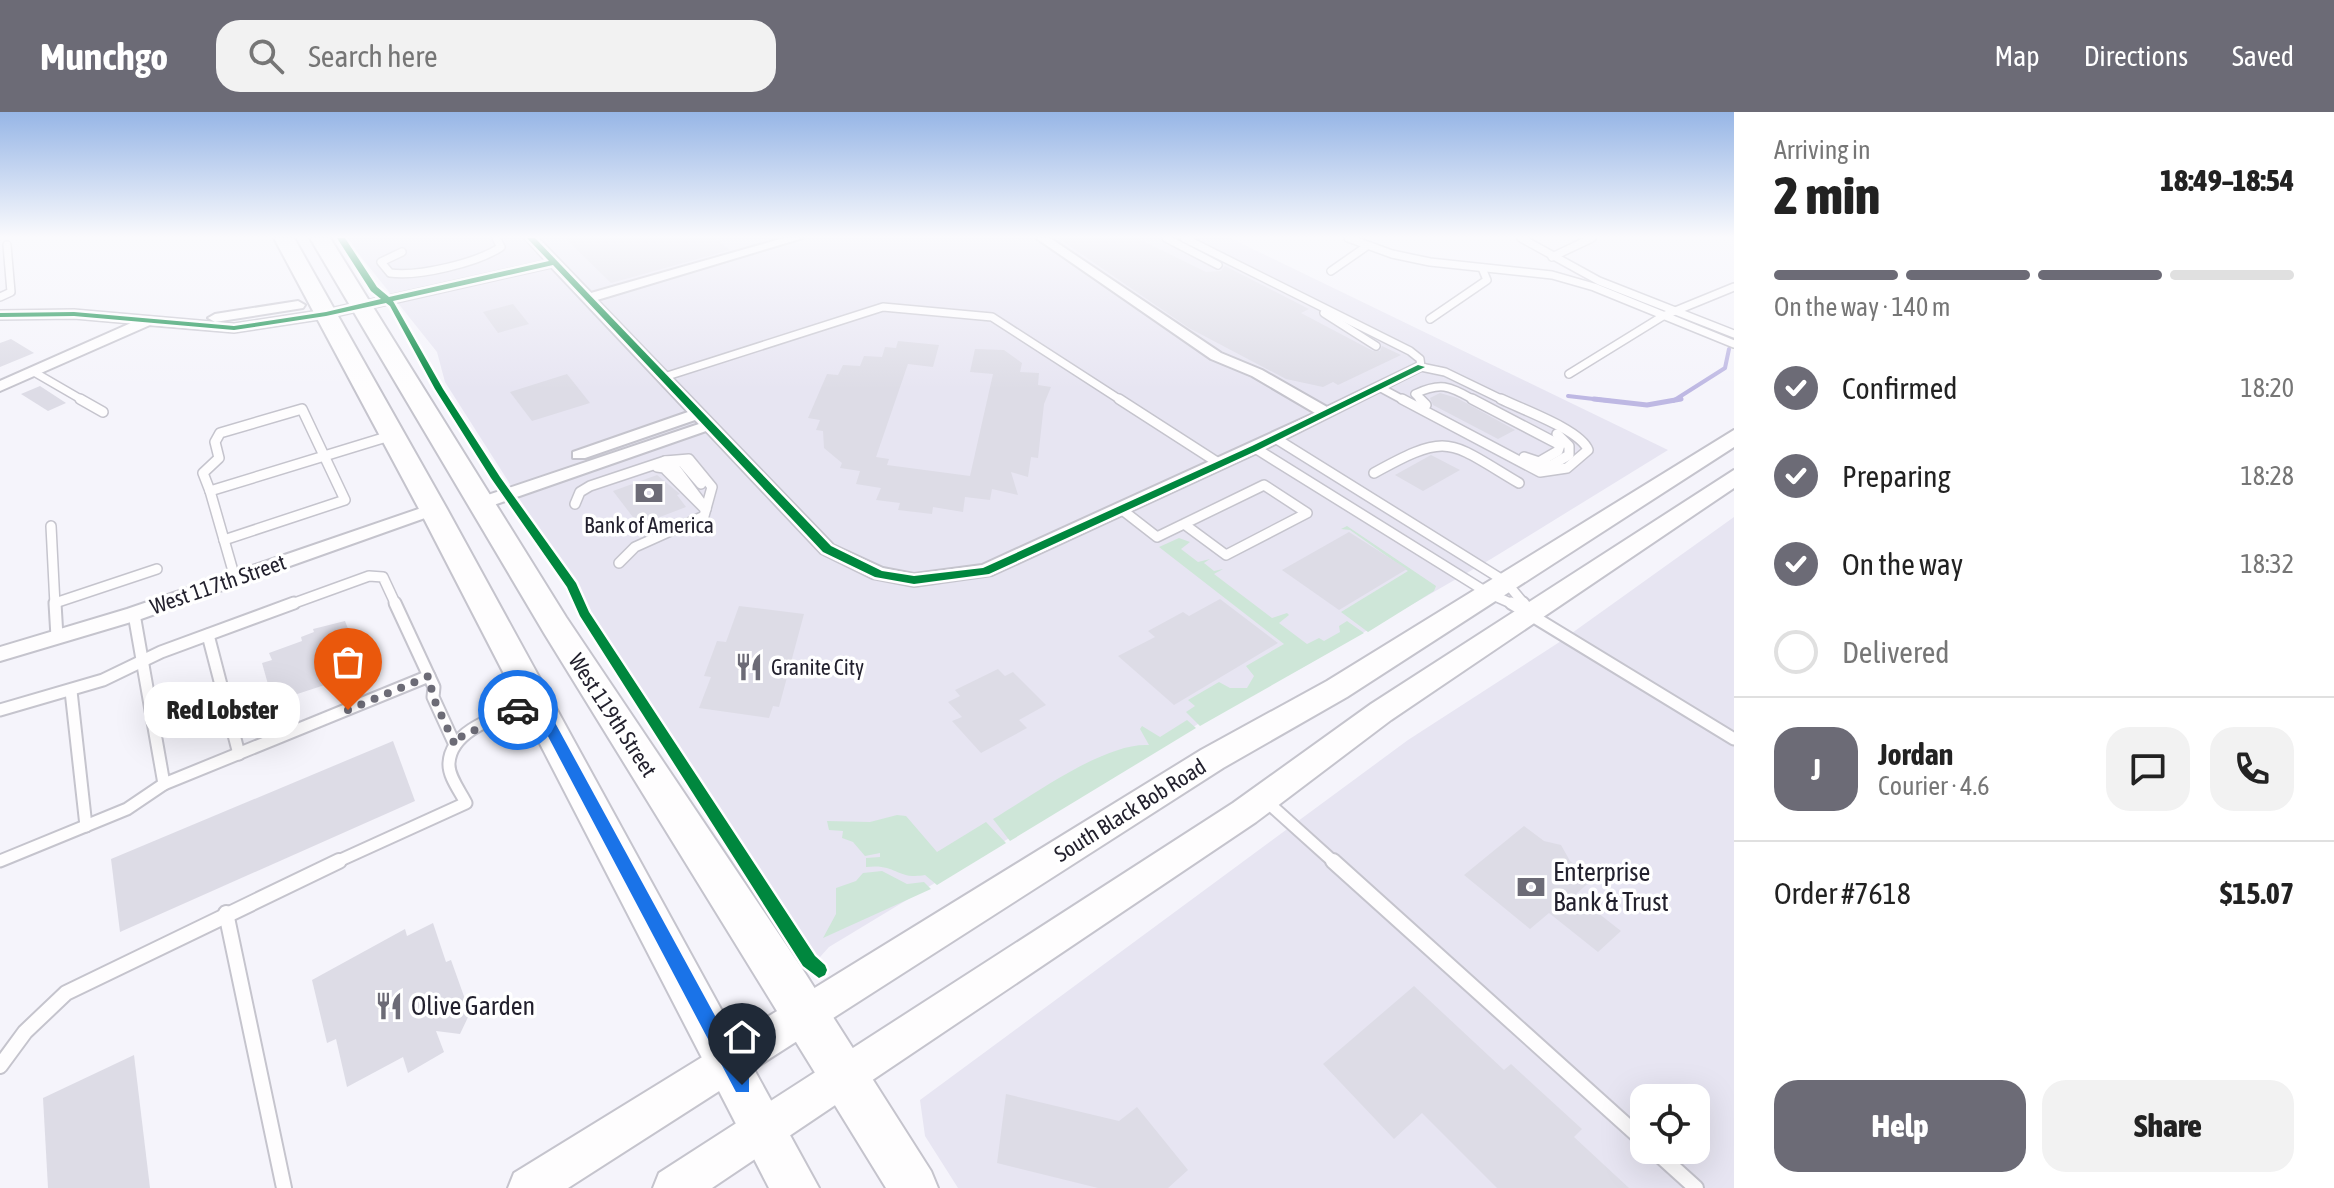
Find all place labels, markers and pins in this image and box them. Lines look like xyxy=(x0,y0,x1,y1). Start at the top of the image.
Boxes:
bank icon: Bank of America xyxy=(634,478,664,508)
place label: Bank of America xyxy=(584,512,714,538)
pin xyxy=(314,628,382,710)
restaurant icon: Granite City xyxy=(734,652,764,682)
place label: Granite City xyxy=(771,654,864,680)
callout: Red Lobster xyxy=(144,682,300,738)
place label: Enterprise Bank & Trust xyxy=(1553,857,1669,917)
bank icon: Enterprise Bank & Trust xyxy=(1516,872,1546,902)
restaurant icon: Olive Garden xyxy=(374,991,404,1021)
place label: Olive Garden xyxy=(411,991,535,1021)
pin xyxy=(708,1003,776,1085)

